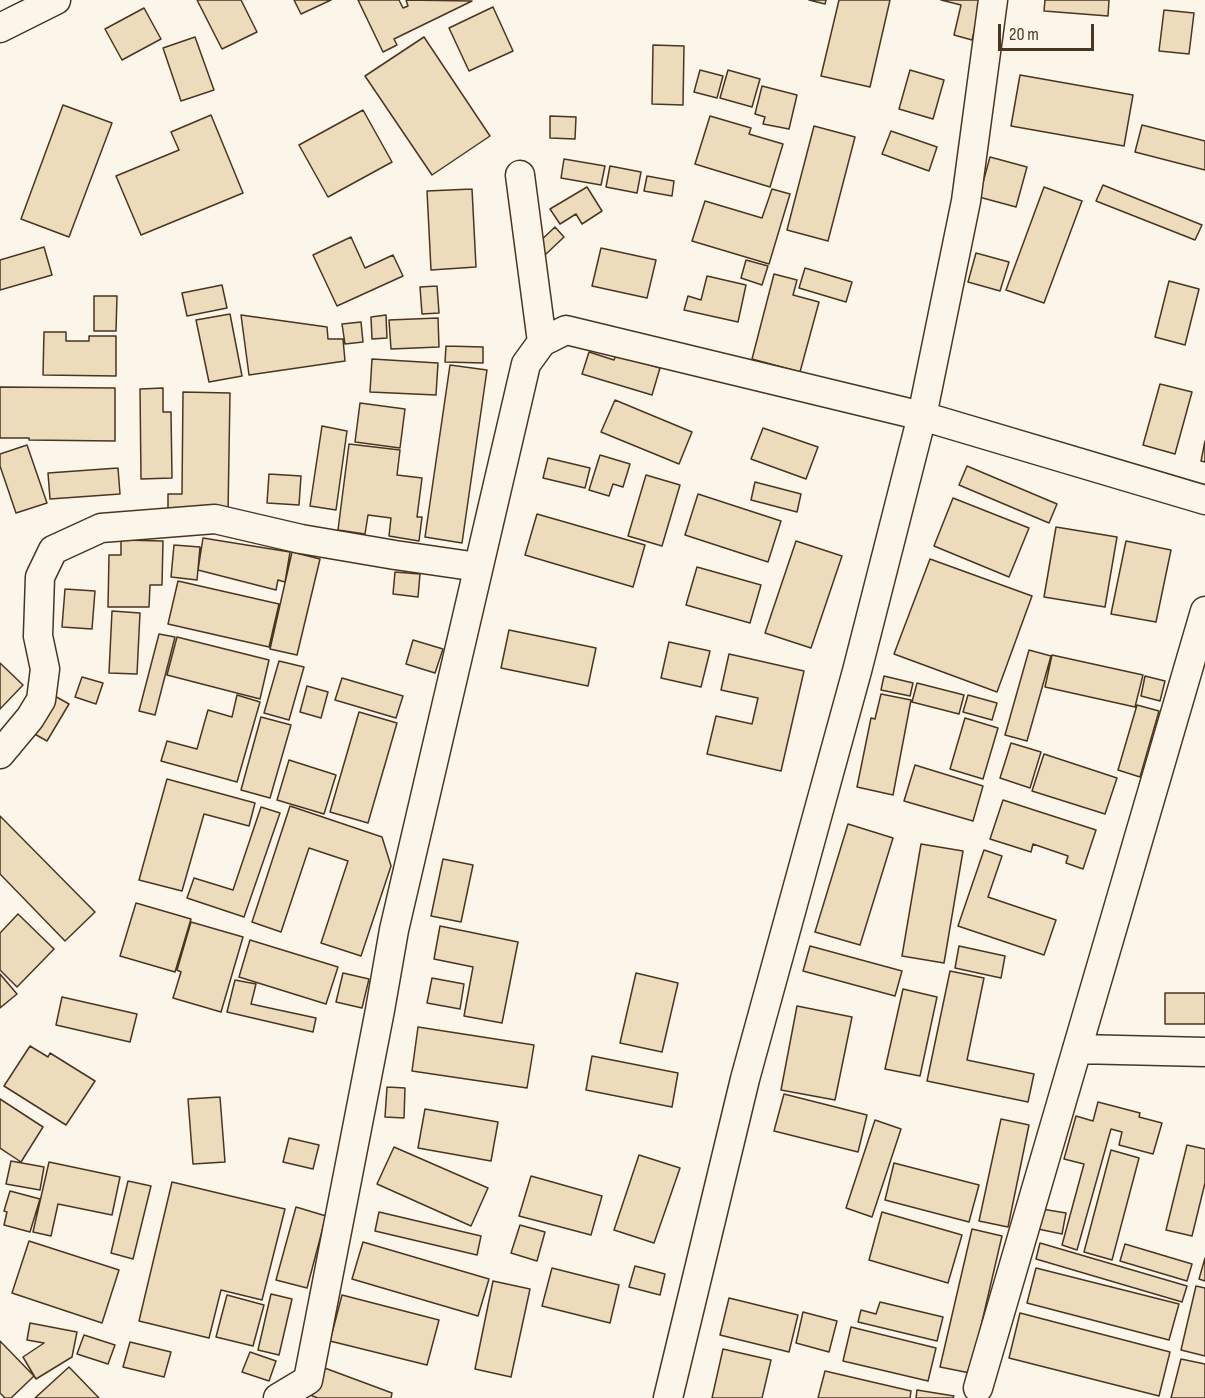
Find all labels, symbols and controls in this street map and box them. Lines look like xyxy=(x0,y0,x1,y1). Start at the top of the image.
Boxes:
scale bar xyxy=(1001,12,1097,50)
text: 20 m xyxy=(1009,24,1039,45)

